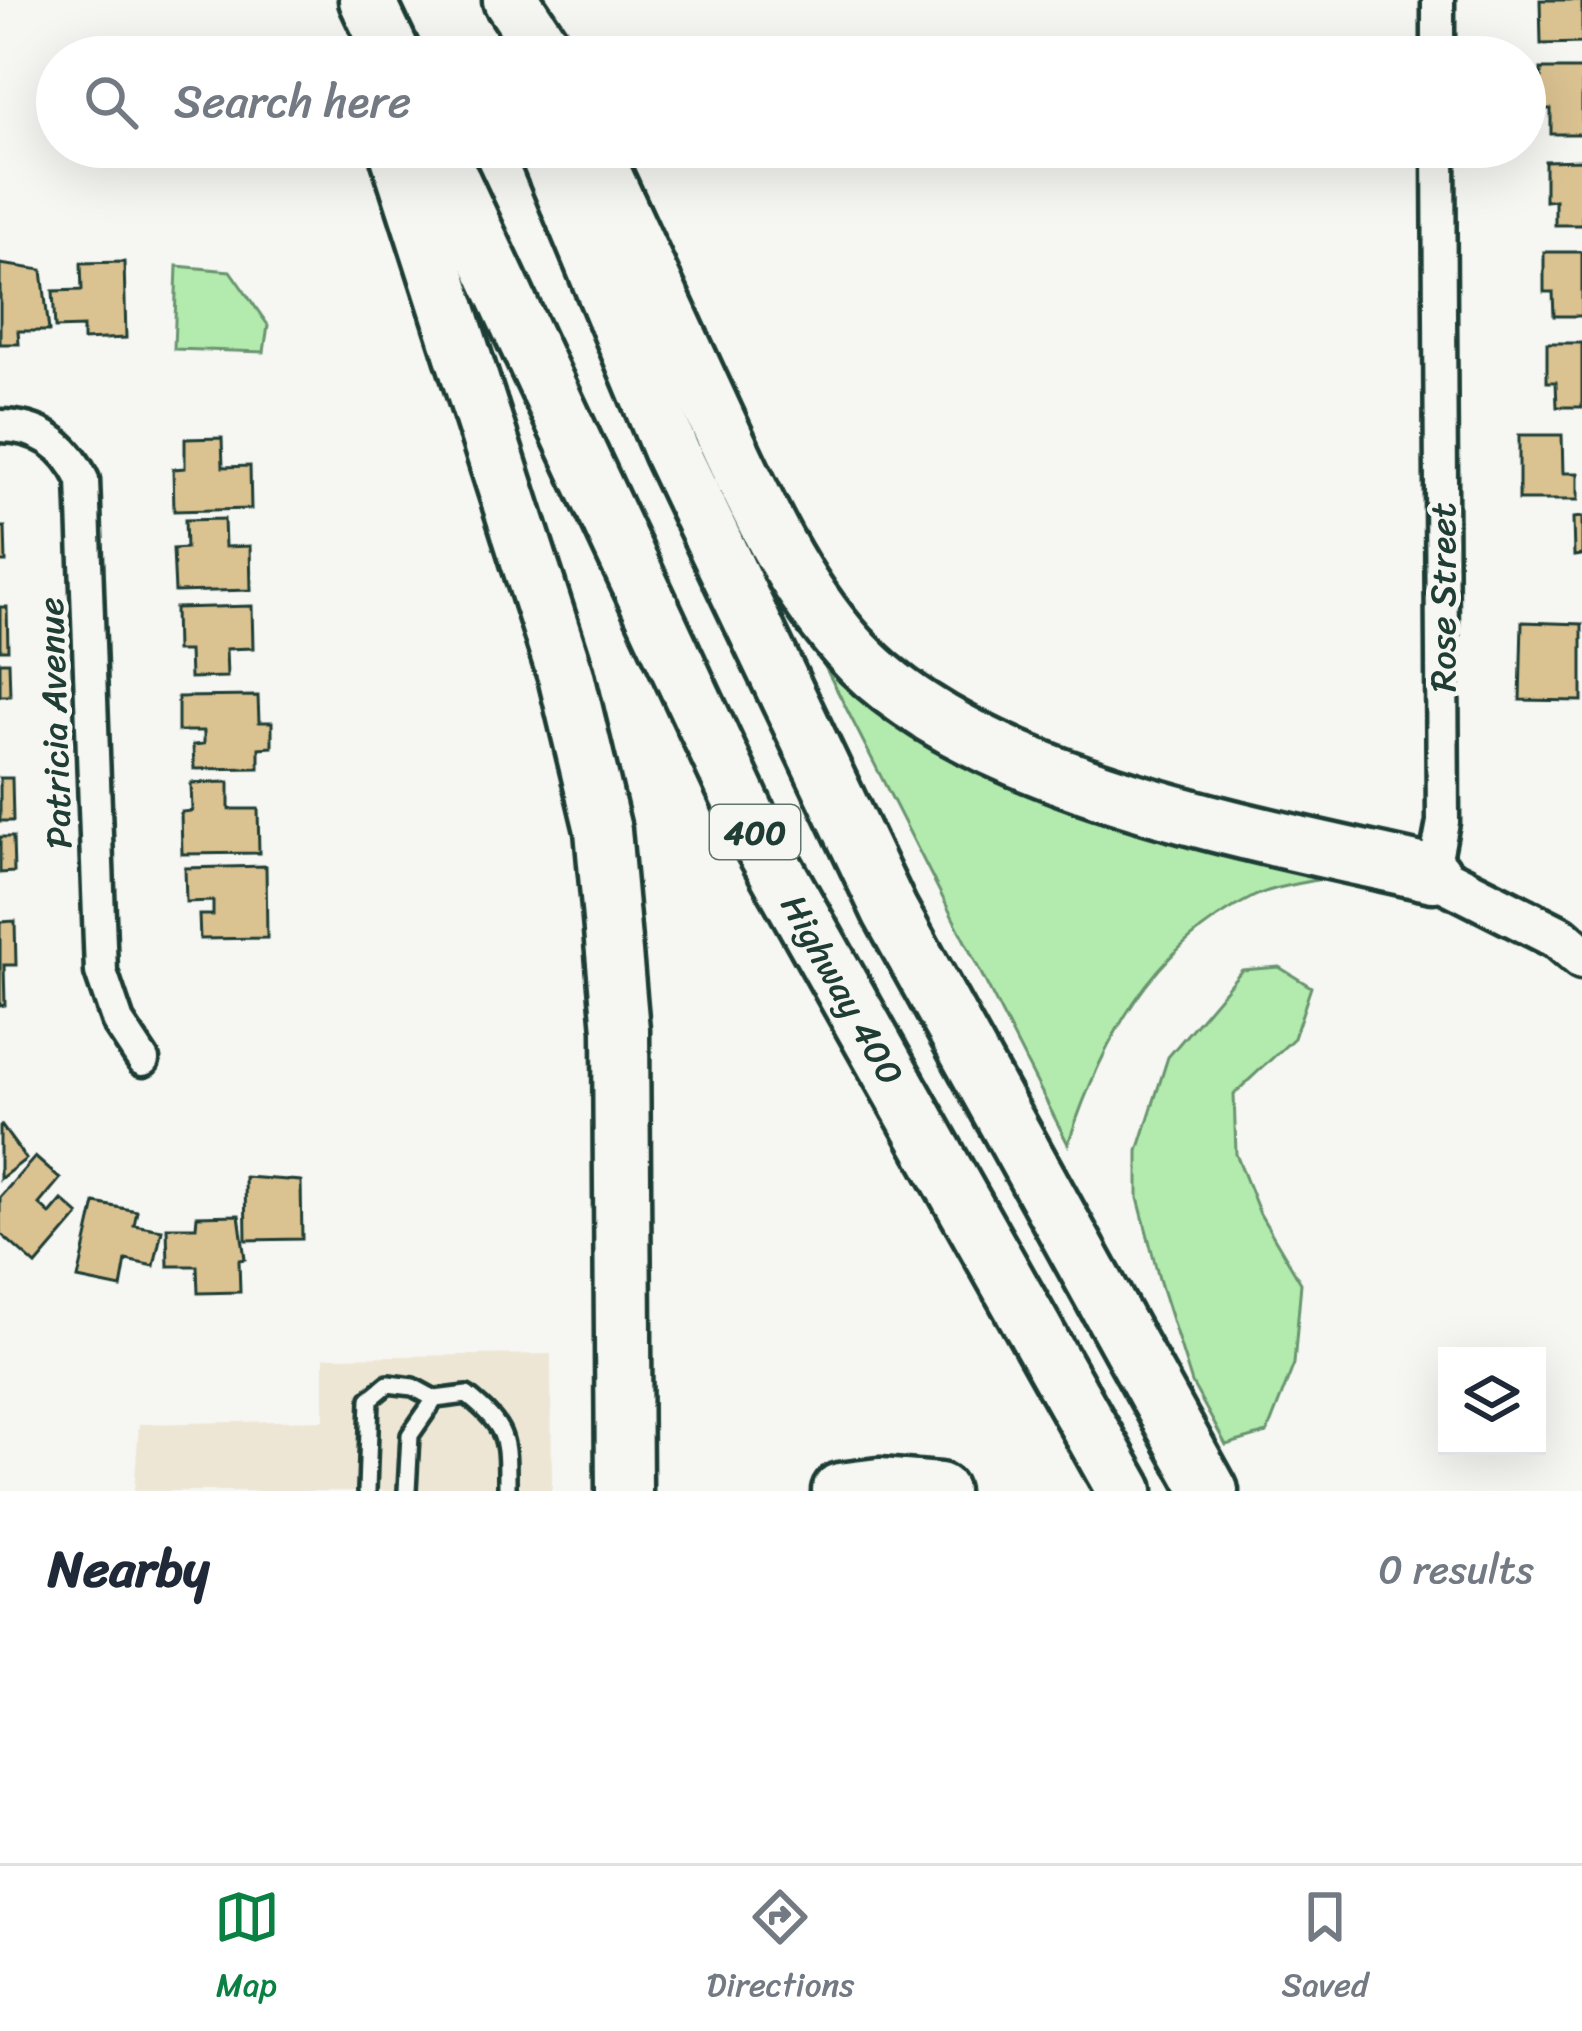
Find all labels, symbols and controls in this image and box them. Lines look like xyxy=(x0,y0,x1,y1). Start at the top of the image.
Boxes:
search box xyxy=(36,36,1546,168)
text: Search here xyxy=(174,62,411,142)
icon: search xyxy=(78,69,144,135)
street label: Rose Street xyxy=(1411,502,1475,692)
street label: Patricia Avenue xyxy=(19,596,91,850)
road number: 400 xyxy=(710,805,800,859)
street label: Highway 400 xyxy=(762,882,922,1098)
map controls xyxy=(1438,1347,1546,1455)
button: layers xyxy=(1438,1347,1546,1455)
text: Nearby xyxy=(48,1524,209,1614)
text: 0 results xyxy=(1378,1535,1534,1604)
tab: Map xyxy=(214,1884,280,2014)
tab: Directions xyxy=(707,1884,854,2014)
tab: Saved xyxy=(1281,1884,1368,2014)

